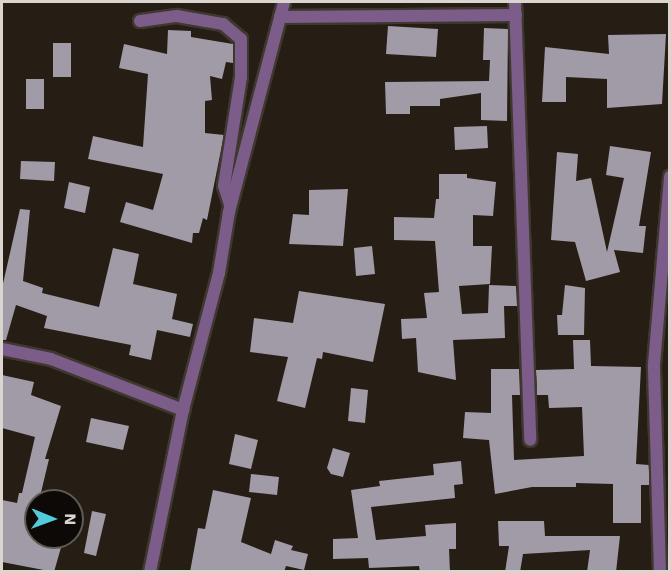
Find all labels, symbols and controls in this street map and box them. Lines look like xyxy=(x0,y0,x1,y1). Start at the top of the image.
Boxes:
north arrow xyxy=(24,489,84,549)
text: N xyxy=(61,513,80,525)

